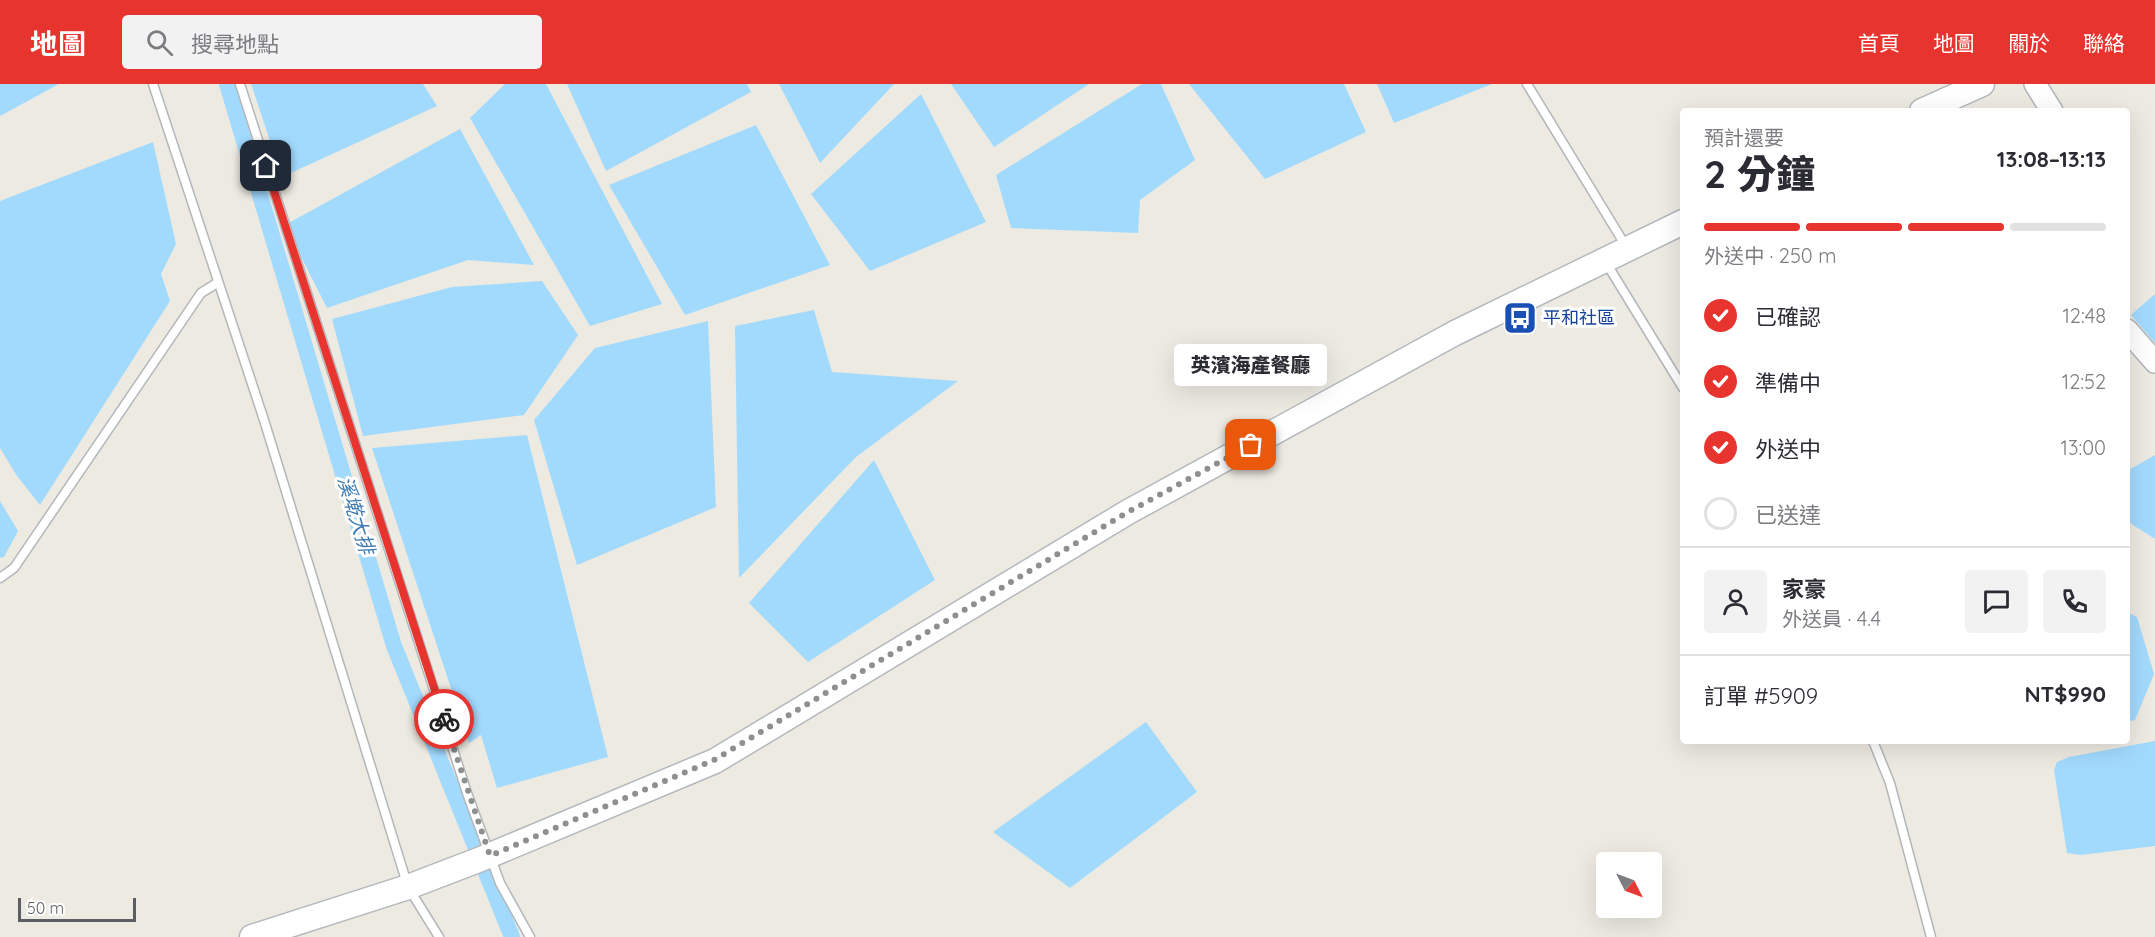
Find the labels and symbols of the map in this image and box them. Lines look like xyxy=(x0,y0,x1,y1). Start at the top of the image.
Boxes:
pin xyxy=(240,140,291,191)
bus stop icon: 平和社區 xyxy=(1502,300,1538,336)
place label: 平和社區 xyxy=(1543,306,1615,329)
callout: 英濱海產餐廳 xyxy=(1174,343,1328,385)
pin xyxy=(1225,419,1276,470)
water label: 溪墘大排 xyxy=(333,473,381,560)
courier xyxy=(414,689,474,749)
north arrow xyxy=(1596,852,1662,918)
scale bar xyxy=(18,895,136,922)

